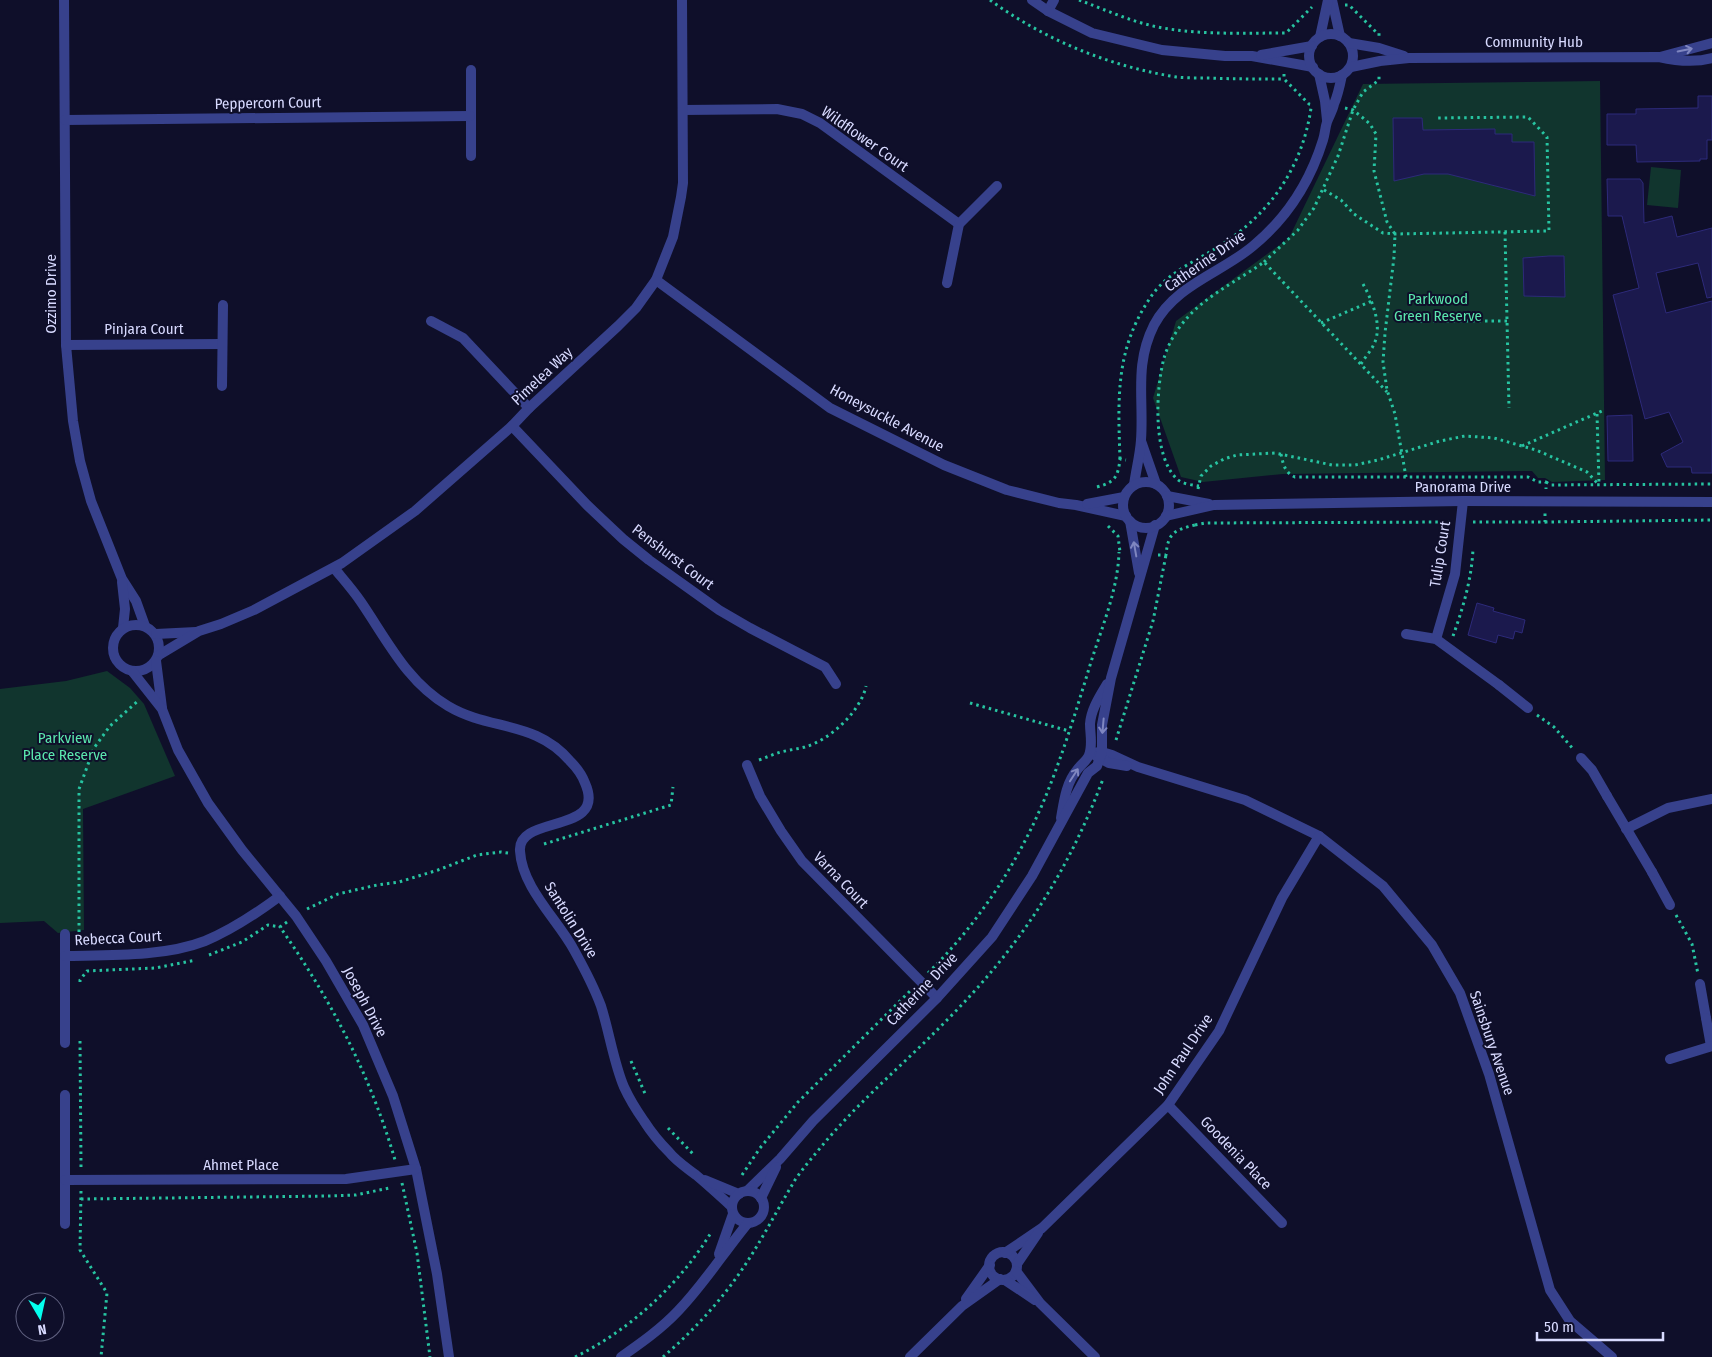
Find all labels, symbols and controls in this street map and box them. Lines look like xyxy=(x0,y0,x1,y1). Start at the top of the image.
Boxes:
street label: Community Hub xyxy=(1485,33,1583,51)
one-way arrow xyxy=(1677,45,1693,54)
street label: Peppercorn Court xyxy=(214,93,322,113)
street label: Wildflower Court xyxy=(818,102,912,176)
street label: Catherine Drive xyxy=(1161,226,1249,296)
street label: Ozzimo Drive xyxy=(42,254,60,334)
park label: Parkwood Green Reserve xyxy=(1394,290,1482,325)
street label: Pinjara Court xyxy=(104,320,184,338)
street label: Pimelea Way xyxy=(508,343,577,409)
street label: Honeysuckle Avenue xyxy=(827,380,947,456)
street label: Panorama Drive xyxy=(1415,478,1511,496)
street label: Penshurst Court xyxy=(628,520,718,594)
street label: Tulip Court xyxy=(1426,520,1454,588)
one-way arrow xyxy=(1130,541,1140,557)
one-way arrow xyxy=(1098,717,1107,733)
park label: Parkview Place Reserve xyxy=(23,729,107,764)
one-way arrow xyxy=(1069,768,1079,782)
street label: Varna Court xyxy=(810,848,872,912)
street label: Santolin Drive xyxy=(541,879,601,961)
street label: Rebecca Court xyxy=(74,927,162,949)
street label: Catherine Drive xyxy=(883,949,961,1029)
street label: Joseph Drive xyxy=(339,964,391,1040)
street label: Sainsbury Avenue xyxy=(1466,988,1518,1098)
street label: John Paul Drive xyxy=(1150,1010,1216,1098)
street label: Goodenia Place xyxy=(1197,1113,1275,1193)
street label: Ahmet Place xyxy=(203,1156,279,1174)
north arrow xyxy=(15,1292,65,1342)
scale bar xyxy=(1537,1310,1663,1342)
text: 50 m xyxy=(1544,1318,1574,1336)
text: N xyxy=(36,1320,47,1338)

